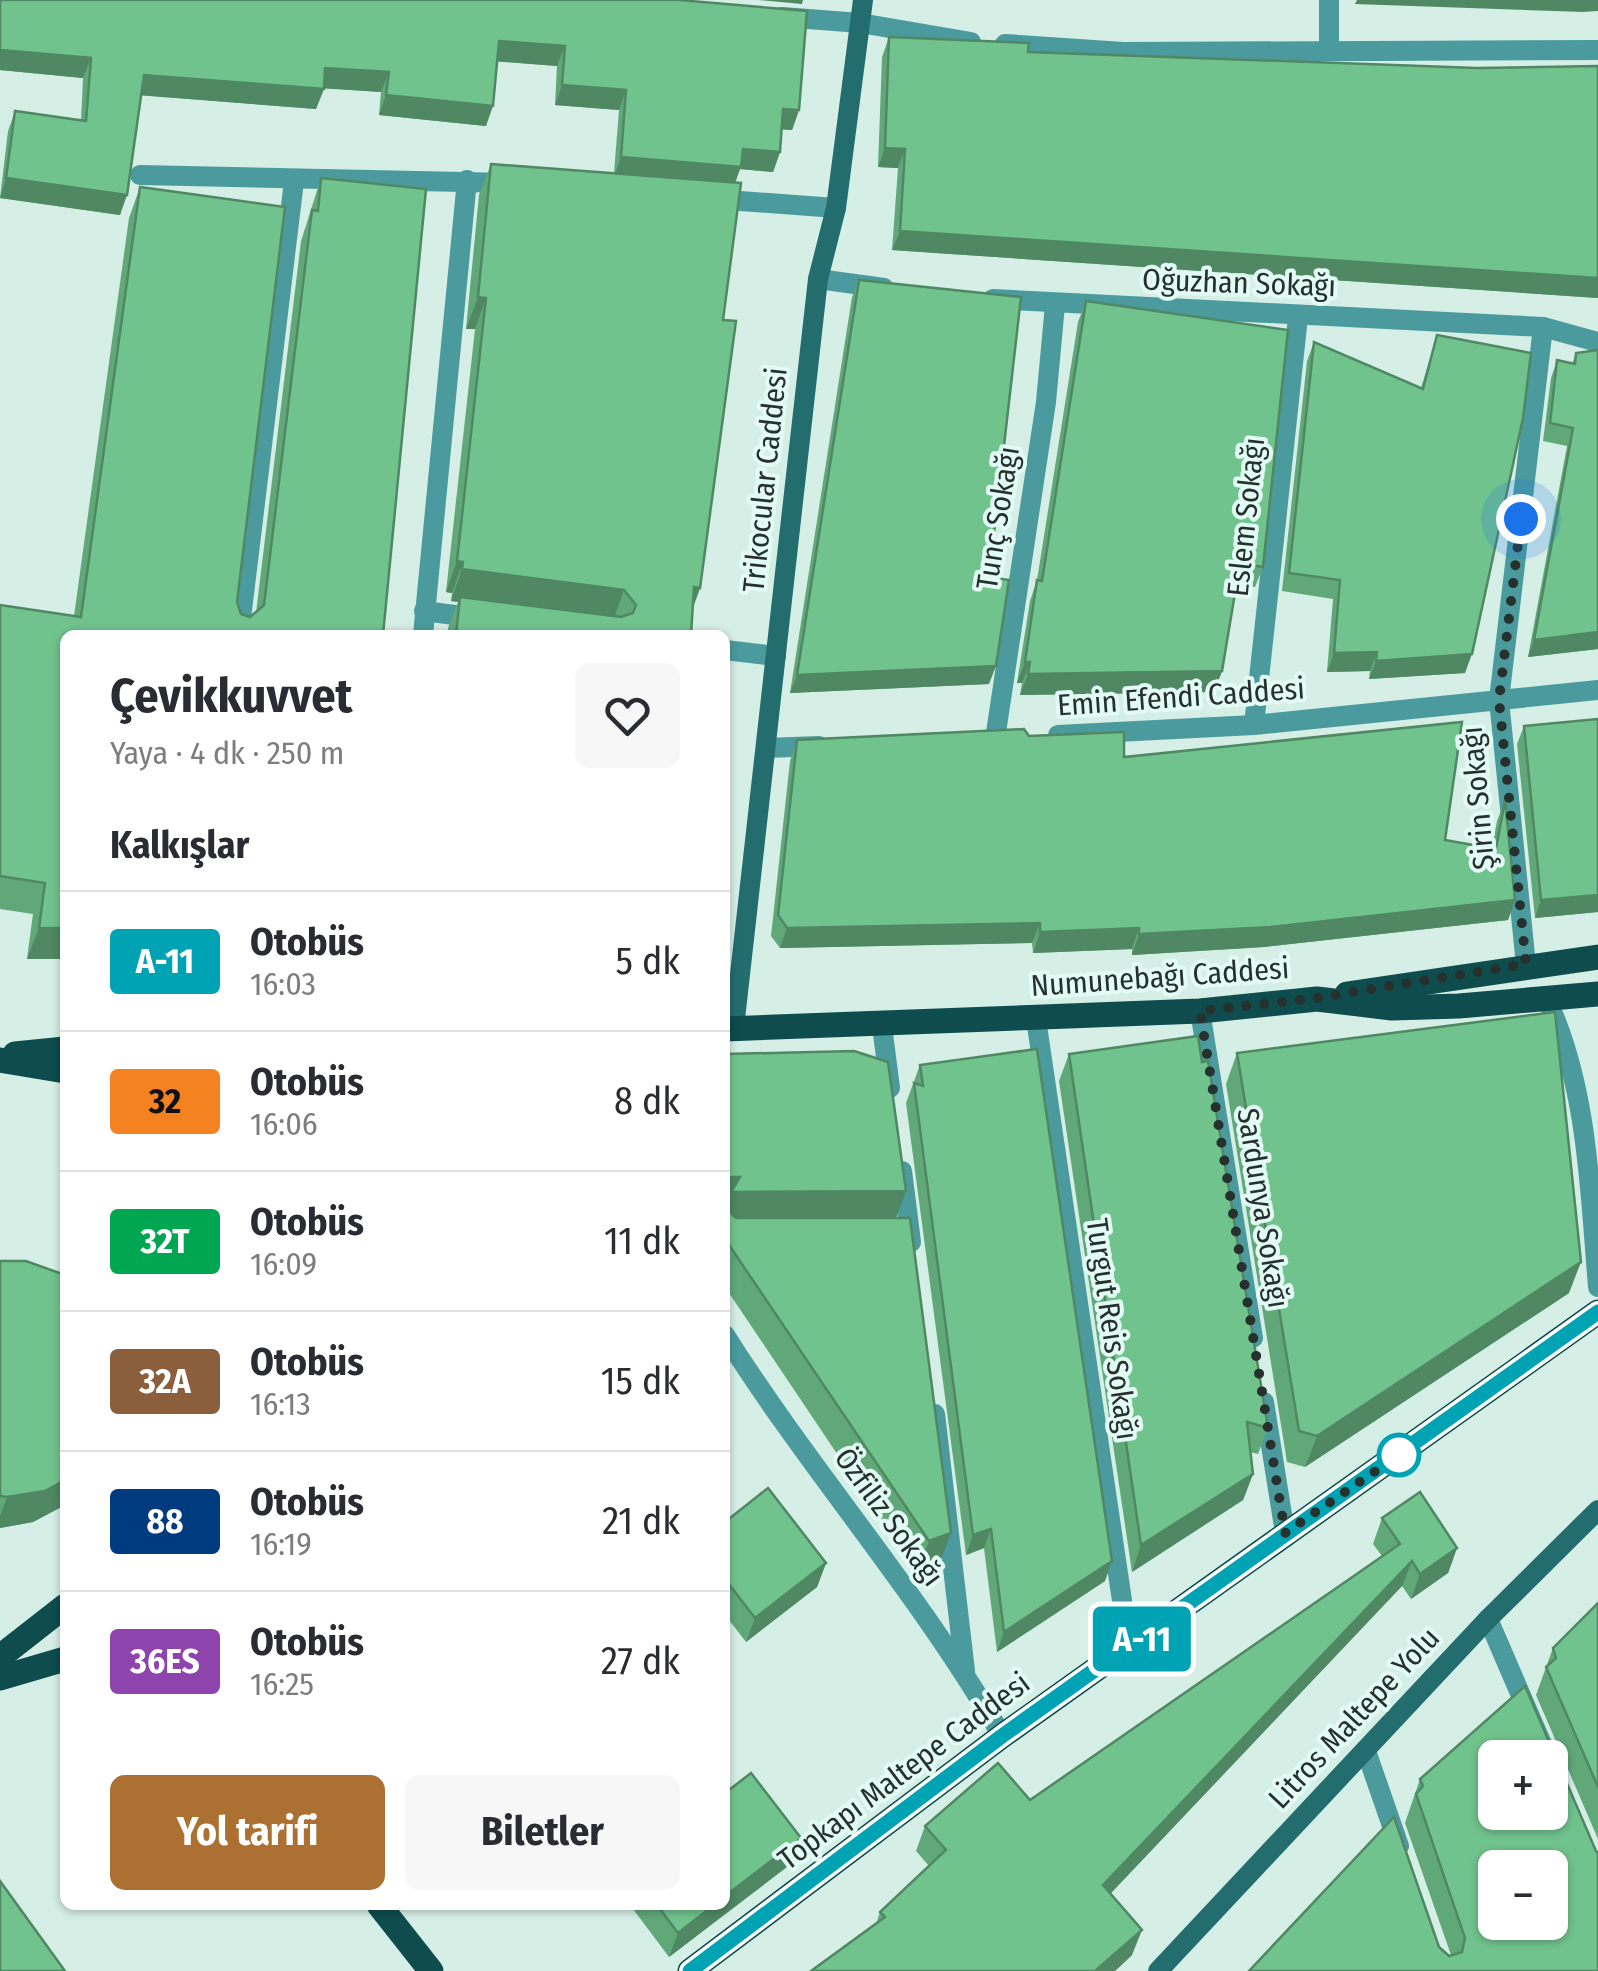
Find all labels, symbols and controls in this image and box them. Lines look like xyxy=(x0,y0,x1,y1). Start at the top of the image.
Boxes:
street label: Oğuzhan Sokağı xyxy=(1142,262,1336,304)
street label: Trikocular Caddesi xyxy=(735,366,795,594)
street label: Eslem Sokağı xyxy=(1220,436,1272,598)
street label: Tunç Sokağı xyxy=(969,444,1027,592)
your location xyxy=(1496,494,1546,544)
button: heart xyxy=(575,663,680,768)
text: Çevikkuvvet xyxy=(110,667,352,725)
street label: Emin Efendi Caddesi xyxy=(1056,670,1306,724)
street label: Şirin Sokağı xyxy=(1454,725,1502,871)
text: Yaya · 4 dk · 250 m xyxy=(110,734,344,772)
text: Kalkışlar xyxy=(110,822,249,868)
text: Otobüs xyxy=(250,919,364,965)
text: 5 dk xyxy=(616,938,680,984)
text: A-11 xyxy=(136,940,194,982)
street label: Numunebağı Caddesi xyxy=(1030,950,1290,1004)
text: 16:03 xyxy=(250,965,316,1003)
text: Otobüs xyxy=(250,1059,364,1105)
text: 8 dk xyxy=(614,1078,680,1124)
text: 32 xyxy=(149,1080,181,1122)
text: 16:06 xyxy=(250,1105,318,1143)
street label: Sardunya Sokağı xyxy=(1229,1106,1297,1310)
text: Otobüs xyxy=(250,1199,364,1245)
street label: Turgut Reis Sokağı xyxy=(1079,1216,1145,1442)
text: 11 dk xyxy=(604,1218,680,1264)
text: 32T xyxy=(141,1220,189,1262)
text: 16:09 xyxy=(250,1245,317,1283)
text: Otobüs xyxy=(250,1339,364,1385)
text: 15 dk xyxy=(601,1358,680,1404)
text: 32A xyxy=(139,1360,191,1402)
text: 16:13 xyxy=(250,1385,311,1423)
unlabelled marker xyxy=(1378,1434,1420,1476)
street label: Özfiliz Sokağı xyxy=(827,1441,951,1593)
text: Otobüs xyxy=(250,1479,364,1525)
text: 21 dk xyxy=(602,1498,680,1544)
text: 88 xyxy=(147,1500,183,1542)
text: 16:19 xyxy=(250,1525,312,1563)
line badge: A-11 xyxy=(1072,1606,1212,1672)
text: A-11 xyxy=(1113,1618,1171,1660)
text: Otobüs xyxy=(250,1619,364,1665)
street label: Litros Maltepe Yolu xyxy=(1261,1620,1447,1816)
text: 27 dk xyxy=(601,1638,680,1684)
text: 36ES xyxy=(130,1640,200,1682)
text: 16:25 xyxy=(250,1665,314,1703)
street label: Topkapı Maltepe Caddesi xyxy=(771,1665,1037,1877)
map controls xyxy=(1478,1740,1568,1940)
button: + xyxy=(1478,1740,1568,1830)
button: Yol tarifi xyxy=(110,1775,385,1890)
button: Biletler xyxy=(405,1775,680,1890)
button: − xyxy=(1478,1850,1568,1940)

